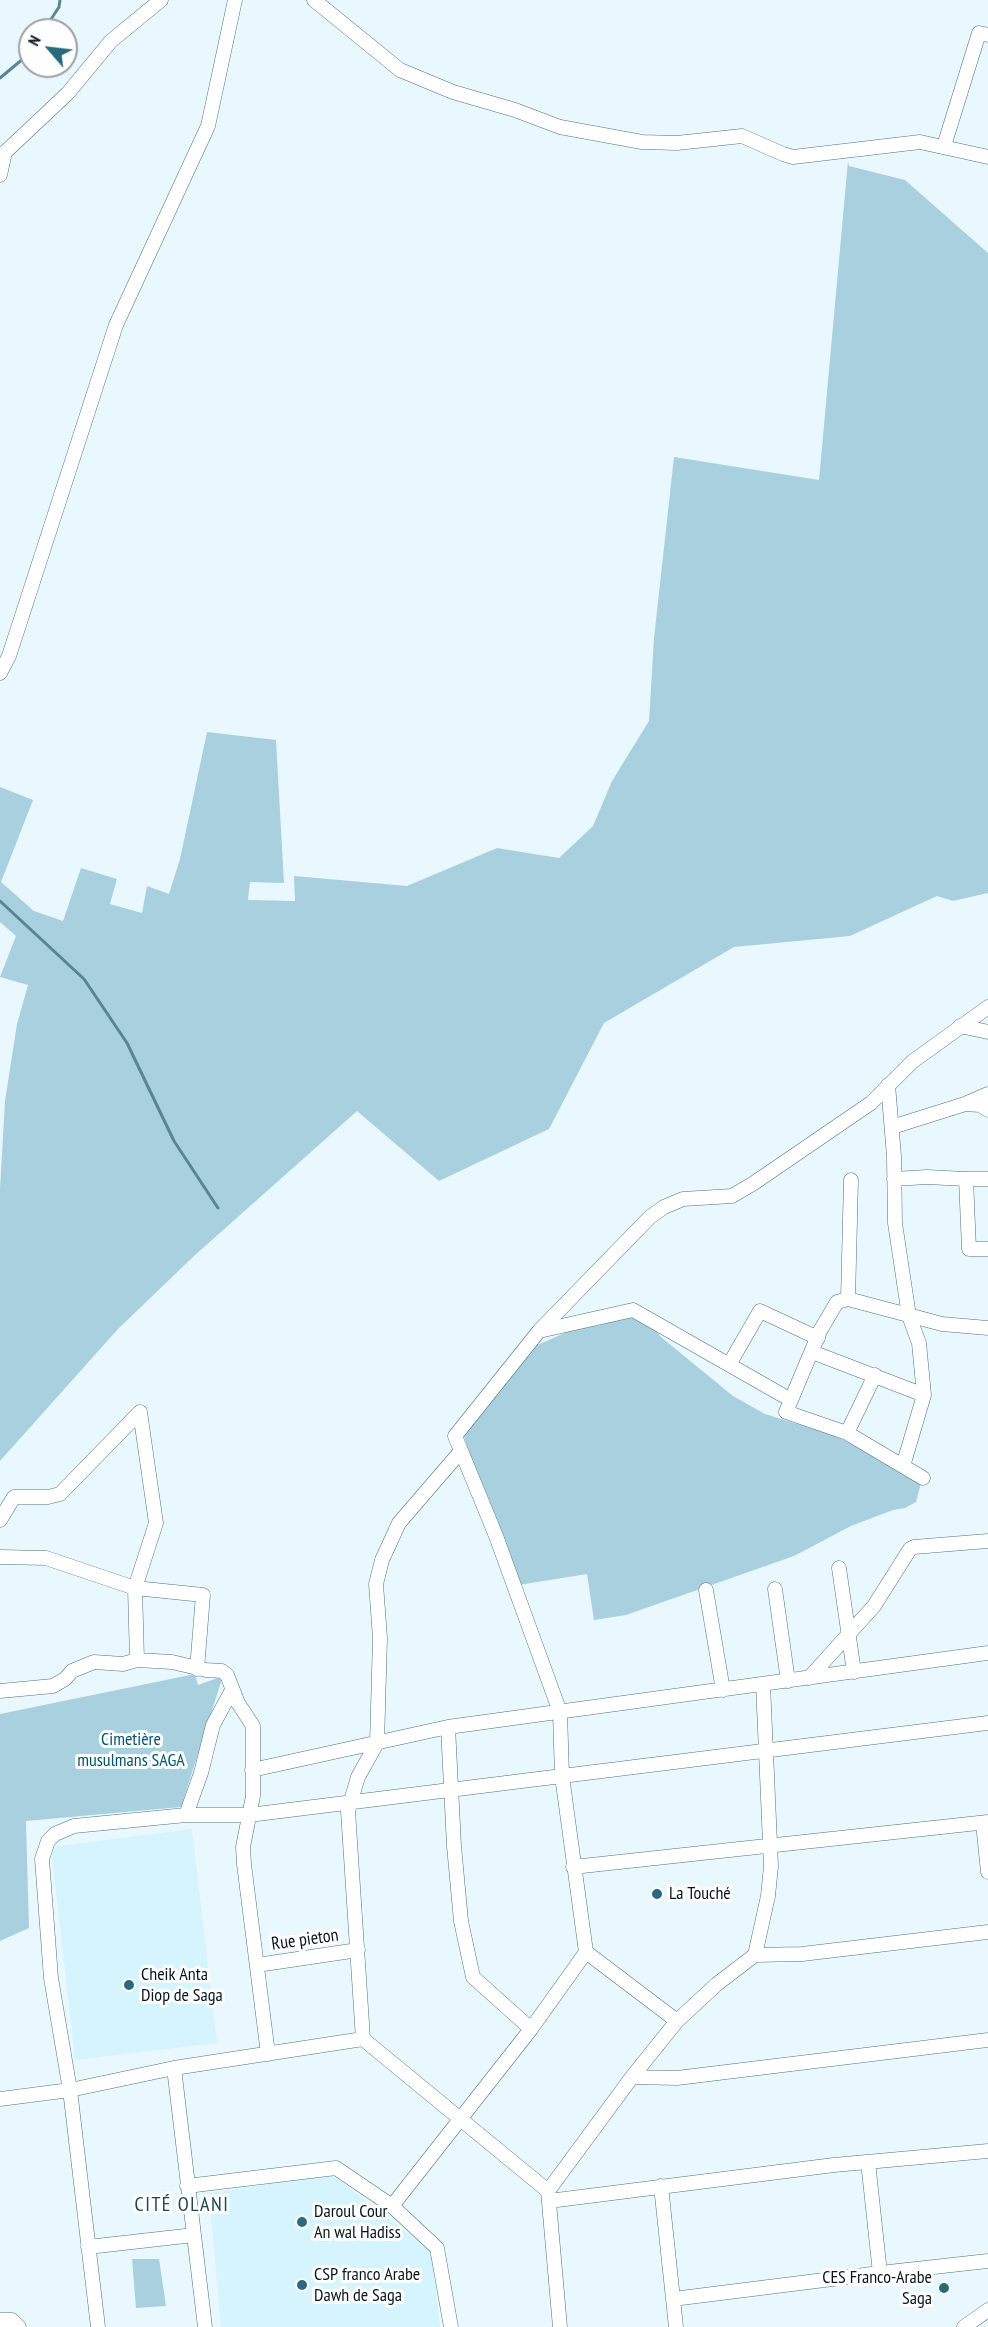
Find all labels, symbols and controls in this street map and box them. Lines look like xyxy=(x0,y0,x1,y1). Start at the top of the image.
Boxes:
north arrow xyxy=(18,18,78,78)
text: N xyxy=(23,32,45,49)
park label: Cimetière musulmans SAGA xyxy=(77,1729,185,1772)
place label: La Touché xyxy=(669,1883,731,1905)
marker: La Touché xyxy=(650,1887,664,1901)
street label: Rue pieton xyxy=(270,1925,340,1955)
place label: Cheik Anta Diop de Saga xyxy=(141,1964,223,2006)
marker: Cheik Anta Diop de Saga xyxy=(122,1978,136,1992)
district label: CITÉ OLANI xyxy=(135,2193,229,2217)
place label: Daroul Cour An wal Hadiss xyxy=(314,2201,401,2244)
marker: Daroul Cour An wal Hadiss xyxy=(295,2215,309,2229)
place label: CSP franco Arabe Dawh de Saga xyxy=(314,2264,420,2306)
place label: CES Franco-Arabe Saga xyxy=(822,2267,932,2310)
marker: CSP franco Arabe Dawh de Saga xyxy=(295,2278,309,2292)
marker: CES Franco-Arabe Saga xyxy=(937,2281,951,2295)

